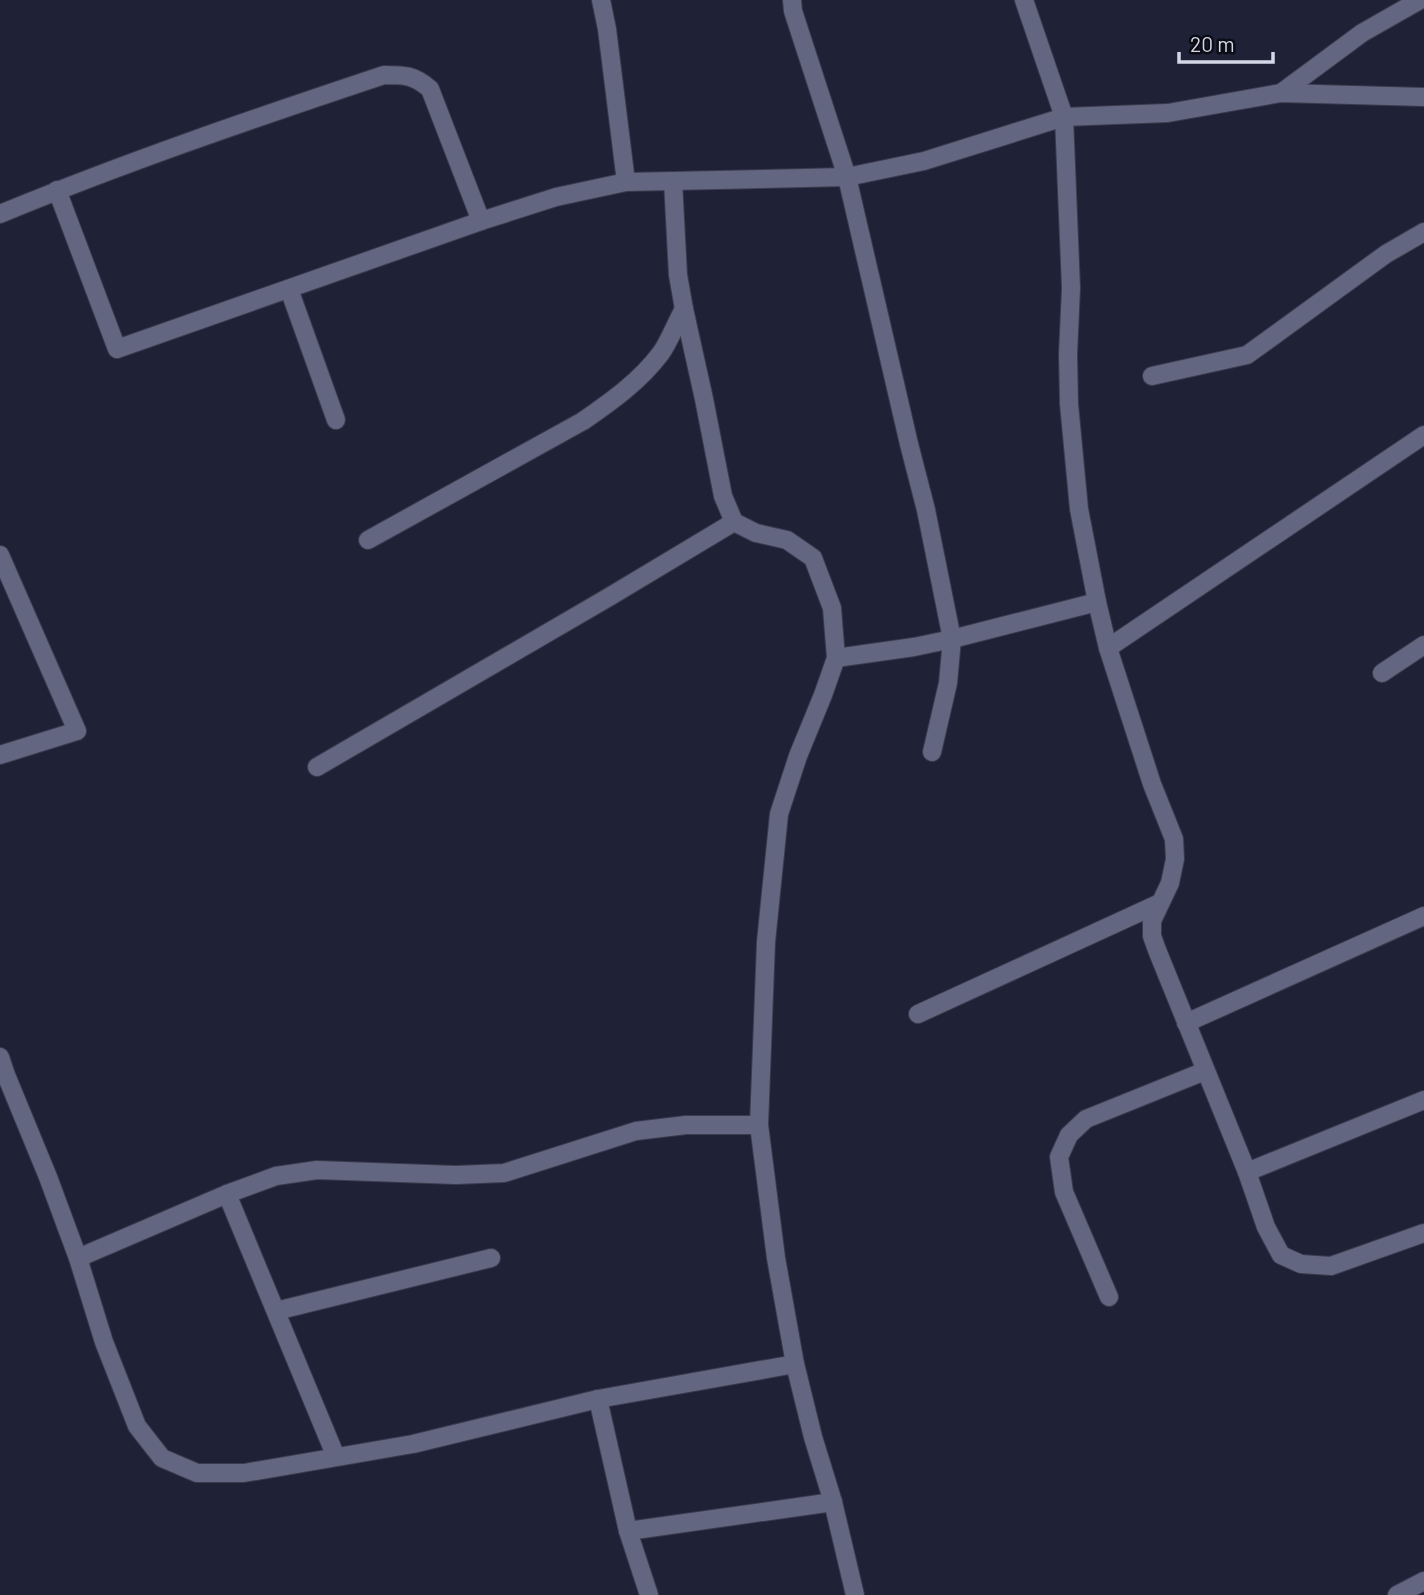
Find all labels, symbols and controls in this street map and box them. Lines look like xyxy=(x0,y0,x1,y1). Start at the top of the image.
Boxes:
scale bar xyxy=(1179,21,1274,65)
text: 20 m xyxy=(1190,31,1235,56)

